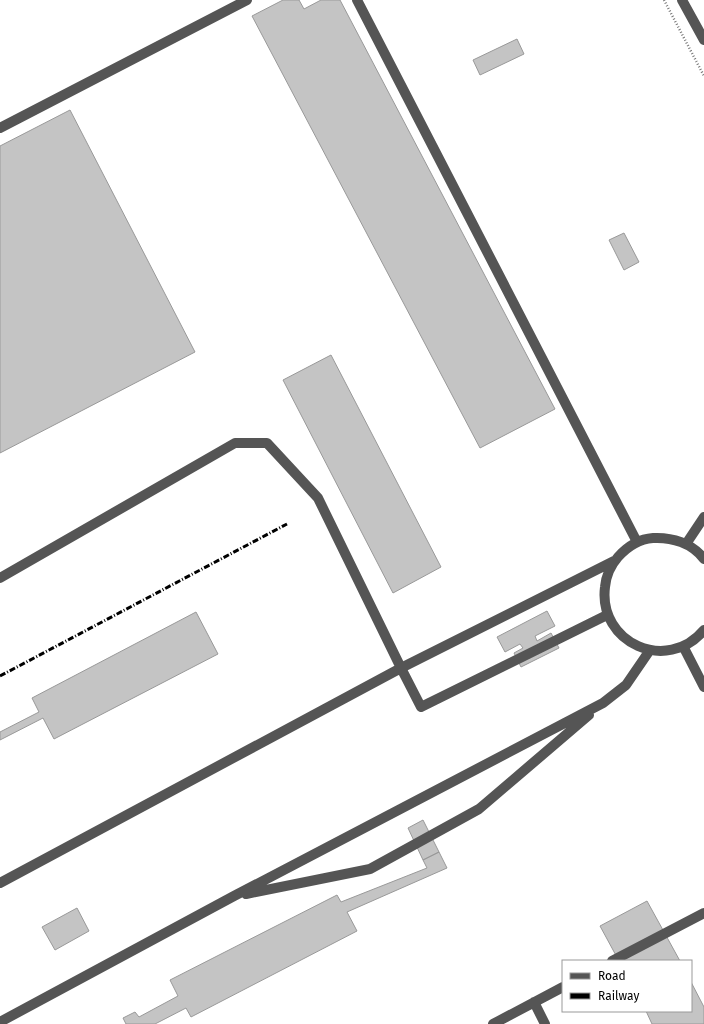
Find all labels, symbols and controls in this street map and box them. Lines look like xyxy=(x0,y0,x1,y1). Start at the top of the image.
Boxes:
legend xyxy=(562,960,692,1012)
text: Road xyxy=(598,969,626,983)
text: Railway xyxy=(598,989,639,1003)

